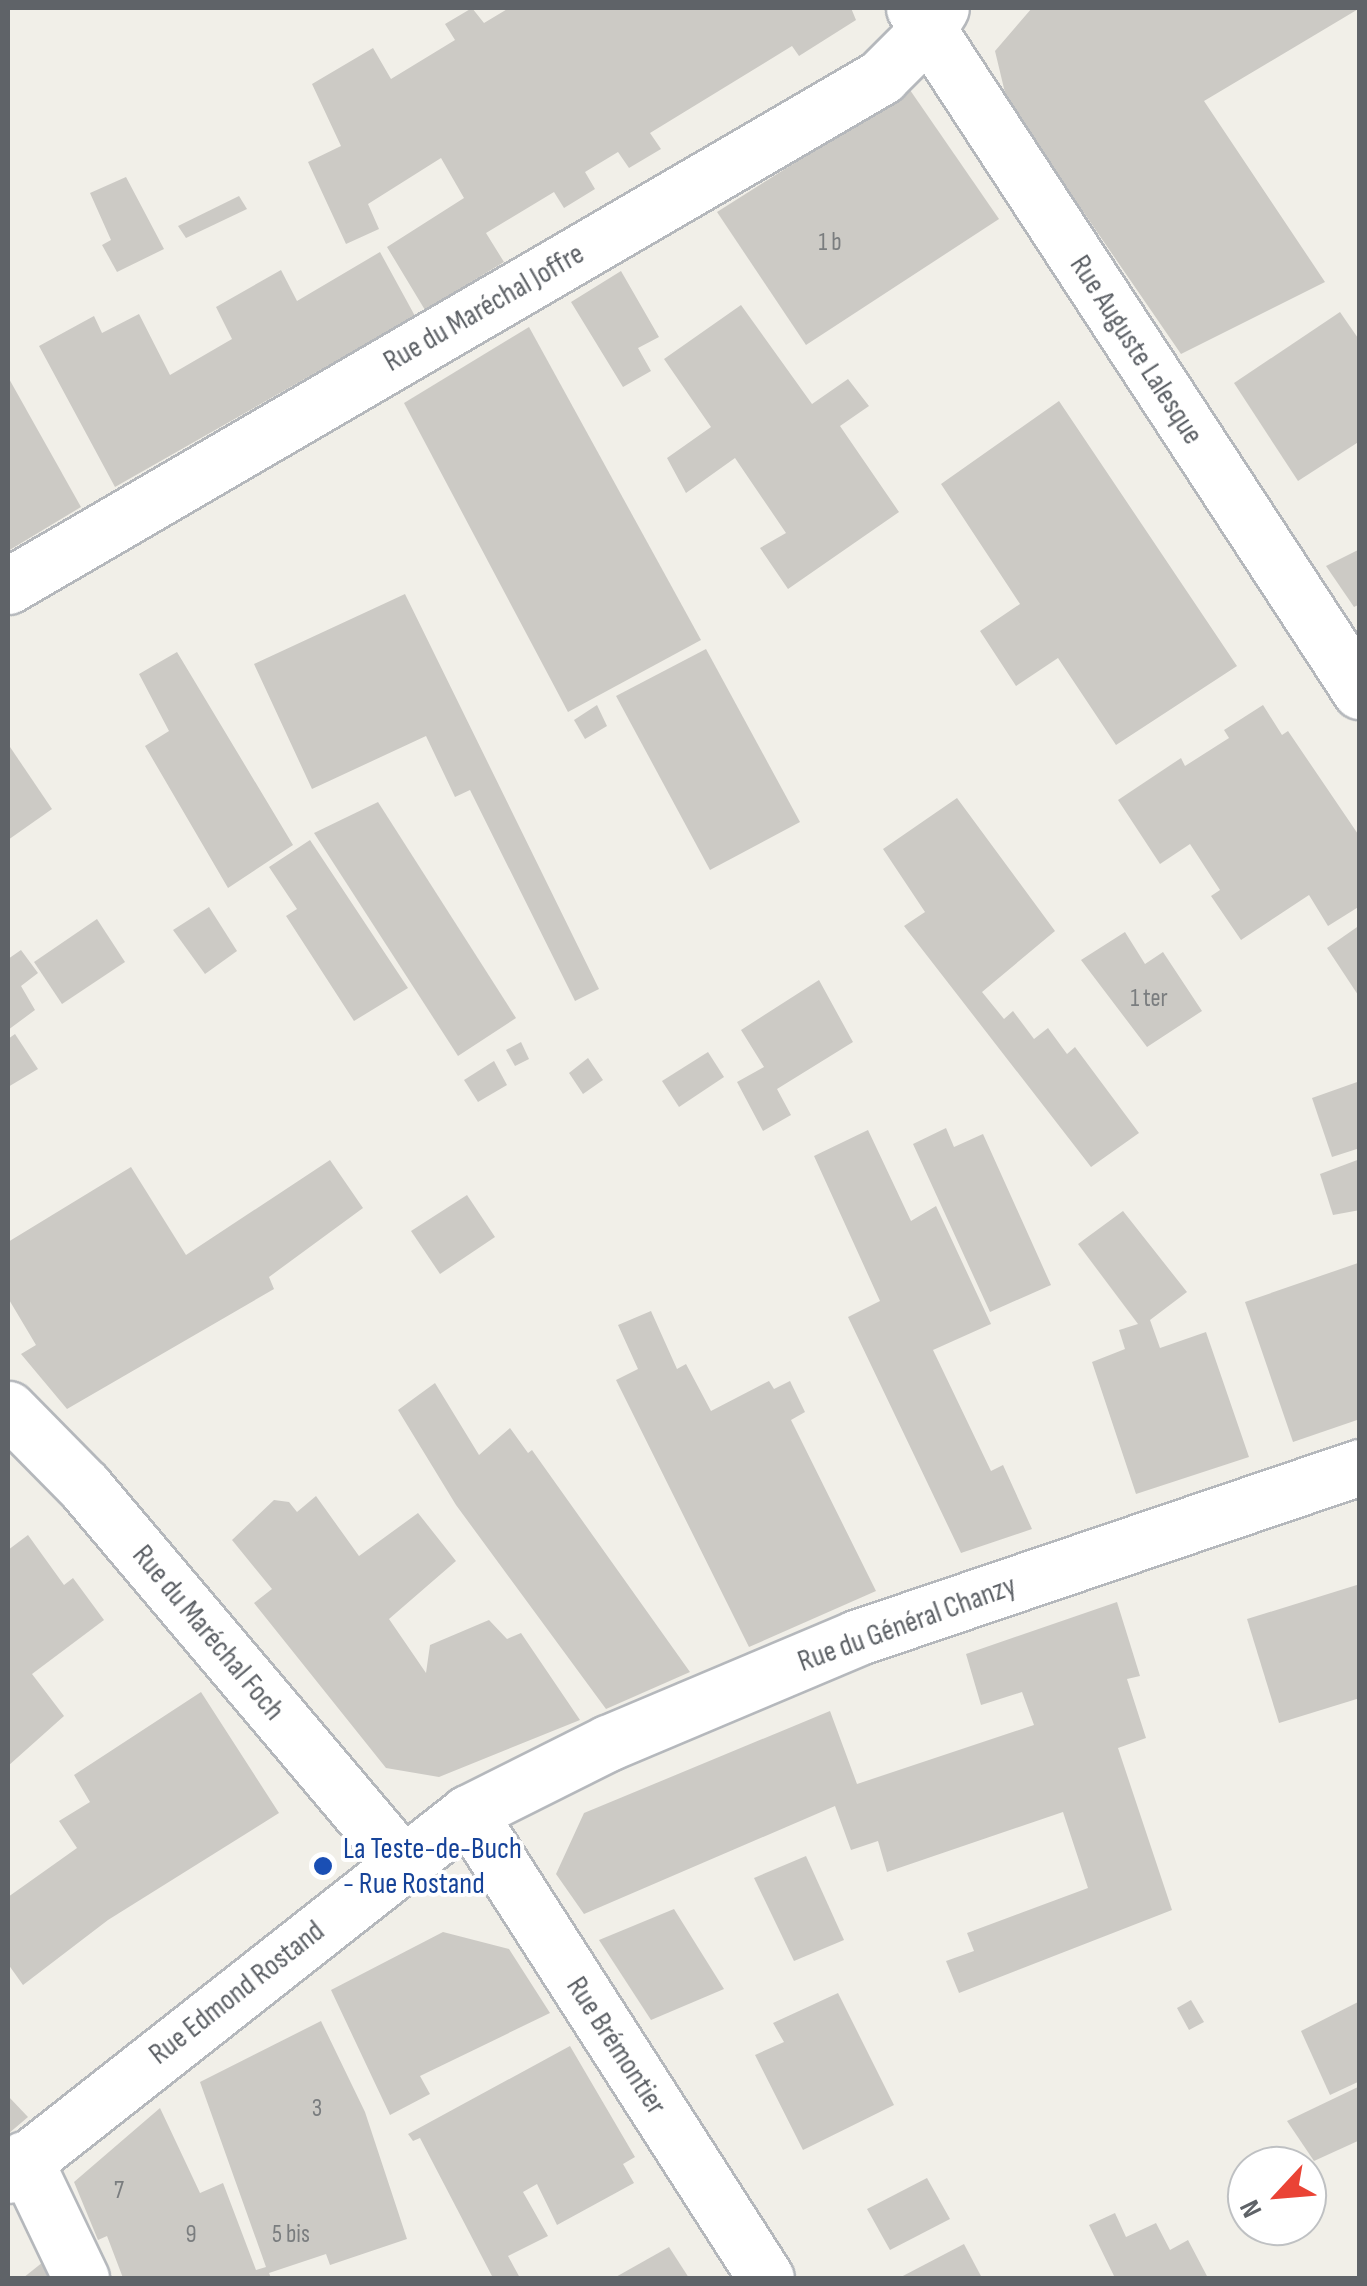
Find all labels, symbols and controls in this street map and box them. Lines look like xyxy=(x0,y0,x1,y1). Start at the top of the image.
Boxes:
house number: 1 b xyxy=(818,228,842,258)
street label: Rue du Maréchal Joffre xyxy=(377,236,591,380)
street label: Rue Auguste Lalesque xyxy=(1062,249,1210,451)
house number: 1 ter xyxy=(1130,984,1168,1014)
street label: Rue du Maréchal Foch xyxy=(124,1538,292,1728)
street label: Rue du Général Chanzy xyxy=(793,1568,1021,1680)
place label: La Teste-de-Buch - Rue Rostand xyxy=(343,1831,522,1902)
marker: La Teste-de-Buch - Rue Rostand xyxy=(312,1855,334,1877)
street label: Rue Edmond Rostand xyxy=(142,1913,332,2073)
street label: Rue Brémontier xyxy=(558,1970,674,2122)
house number: 3 xyxy=(312,2094,322,2124)
north arrow xyxy=(1227,2146,1327,2246)
house number: 7 xyxy=(114,2176,124,2206)
text: N xyxy=(1233,2195,1269,2222)
house number: 9 xyxy=(185,2220,197,2250)
house number: 5 bis xyxy=(272,2220,310,2250)

